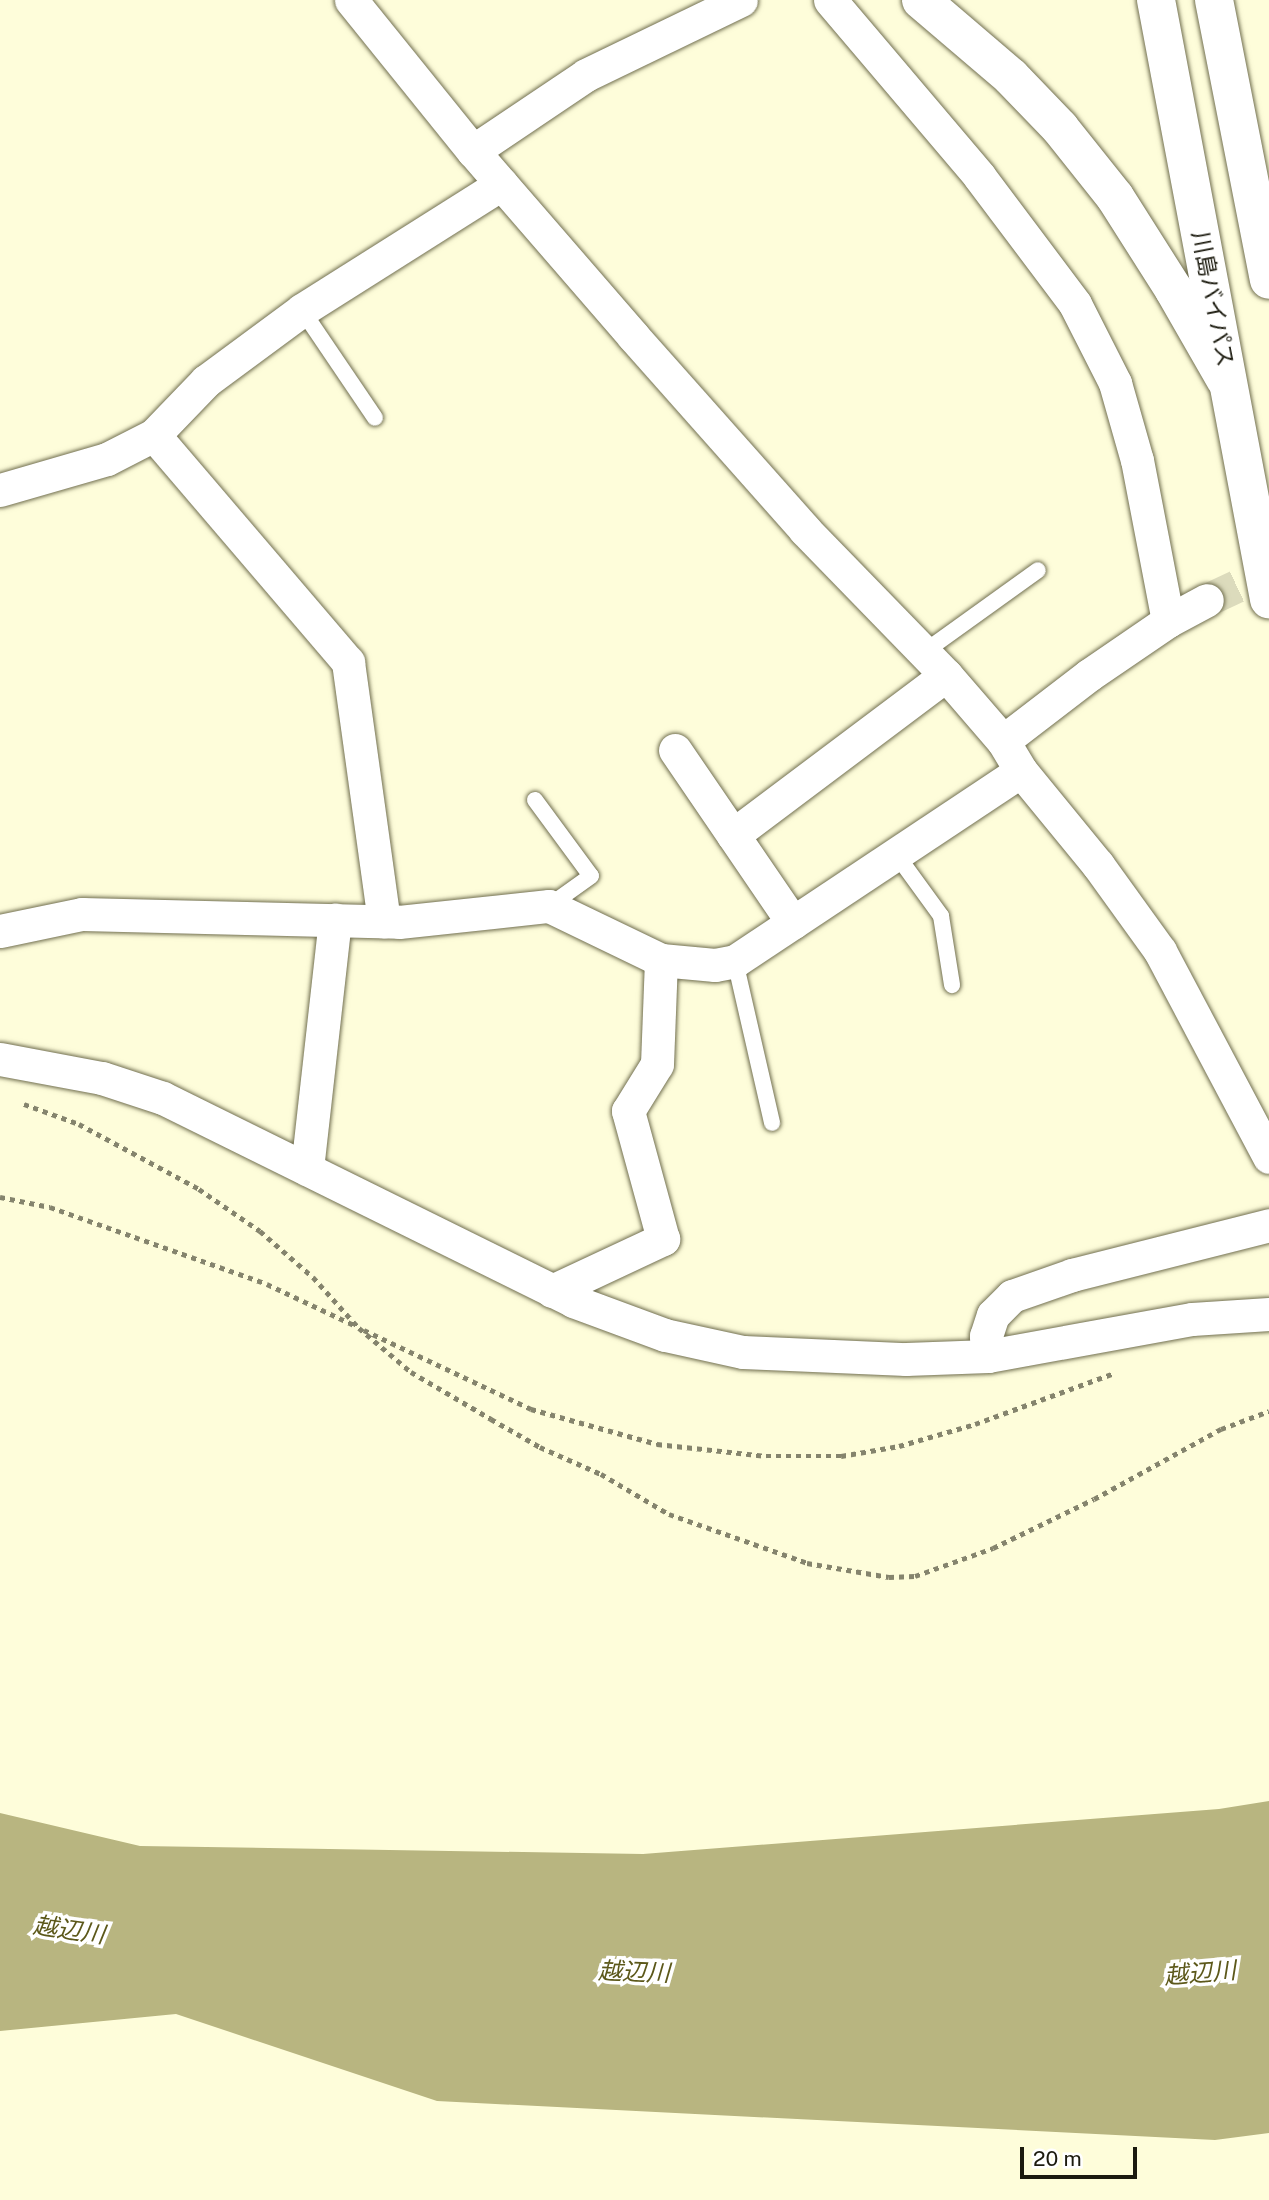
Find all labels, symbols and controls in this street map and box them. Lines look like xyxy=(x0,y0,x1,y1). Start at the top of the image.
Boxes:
street label: 川島バイパス xyxy=(1186,229,1240,369)
water label: 越辺川 xyxy=(31,1911,107,1949)
water label: 越辺川 xyxy=(598,1956,670,1988)
water label: 越辺川 xyxy=(1163,1956,1237,1990)
scale bar xyxy=(1024,2134,1141,2178)
text: 20 m xyxy=(1033,2146,1082,2171)

